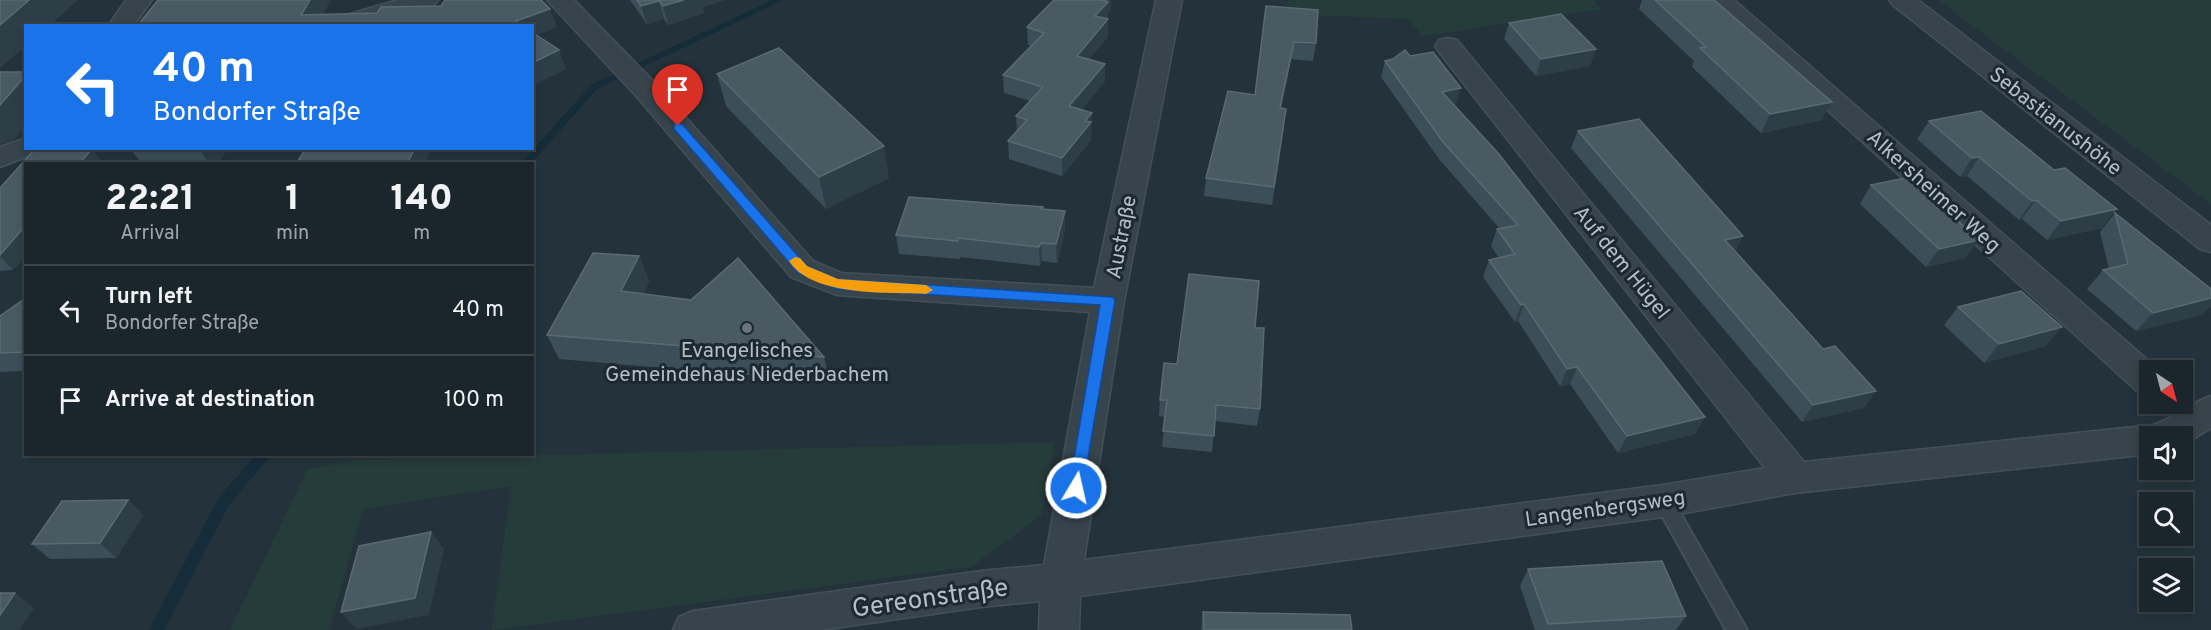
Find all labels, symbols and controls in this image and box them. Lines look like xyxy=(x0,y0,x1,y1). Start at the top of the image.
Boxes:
text: 40 m xyxy=(153,44,255,97)
icon: left xyxy=(54,48,132,126)
street label: Sebastianushöhe xyxy=(1983,62,2127,182)
pin xyxy=(652,64,703,126)
icon: arrive xyxy=(661,73,694,106)
text: Bondorfer Straße xyxy=(153,96,361,130)
street label: Alkersheimer Weg xyxy=(1860,125,2006,259)
text: 22:21 xyxy=(105,177,195,223)
text: 1 xyxy=(285,177,300,223)
text: 140 xyxy=(391,177,453,223)
street label: Austraße xyxy=(1101,193,1144,281)
street label: Auf dem Hügel xyxy=(1567,200,1675,325)
text: Arrival xyxy=(120,221,180,247)
text: min xyxy=(276,221,309,247)
text: m xyxy=(413,221,430,247)
text: Turn left xyxy=(105,284,193,311)
icon: left xyxy=(54,294,87,327)
text: 40 m xyxy=(452,297,504,324)
text: Bondorfer Straße xyxy=(105,311,259,337)
marker: Evangelisches Gemeindehaus Niederbachem xyxy=(740,321,754,335)
place label: Evangelisches Gemeindehaus Niederbachem xyxy=(605,338,889,389)
north arrow xyxy=(2139,360,2193,414)
map controls xyxy=(2139,360,2193,612)
icon: arrive xyxy=(54,384,87,417)
text: Arrive at destination xyxy=(105,387,315,414)
text: 100 m xyxy=(444,387,504,414)
button: sound xyxy=(2139,426,2193,480)
position arrow xyxy=(1044,456,1108,520)
street label: Langenbergsweg xyxy=(1523,485,1687,534)
button: search xyxy=(2139,492,2193,546)
button: layers xyxy=(2139,558,2193,612)
street label: Gereonstraße xyxy=(850,572,1011,627)

